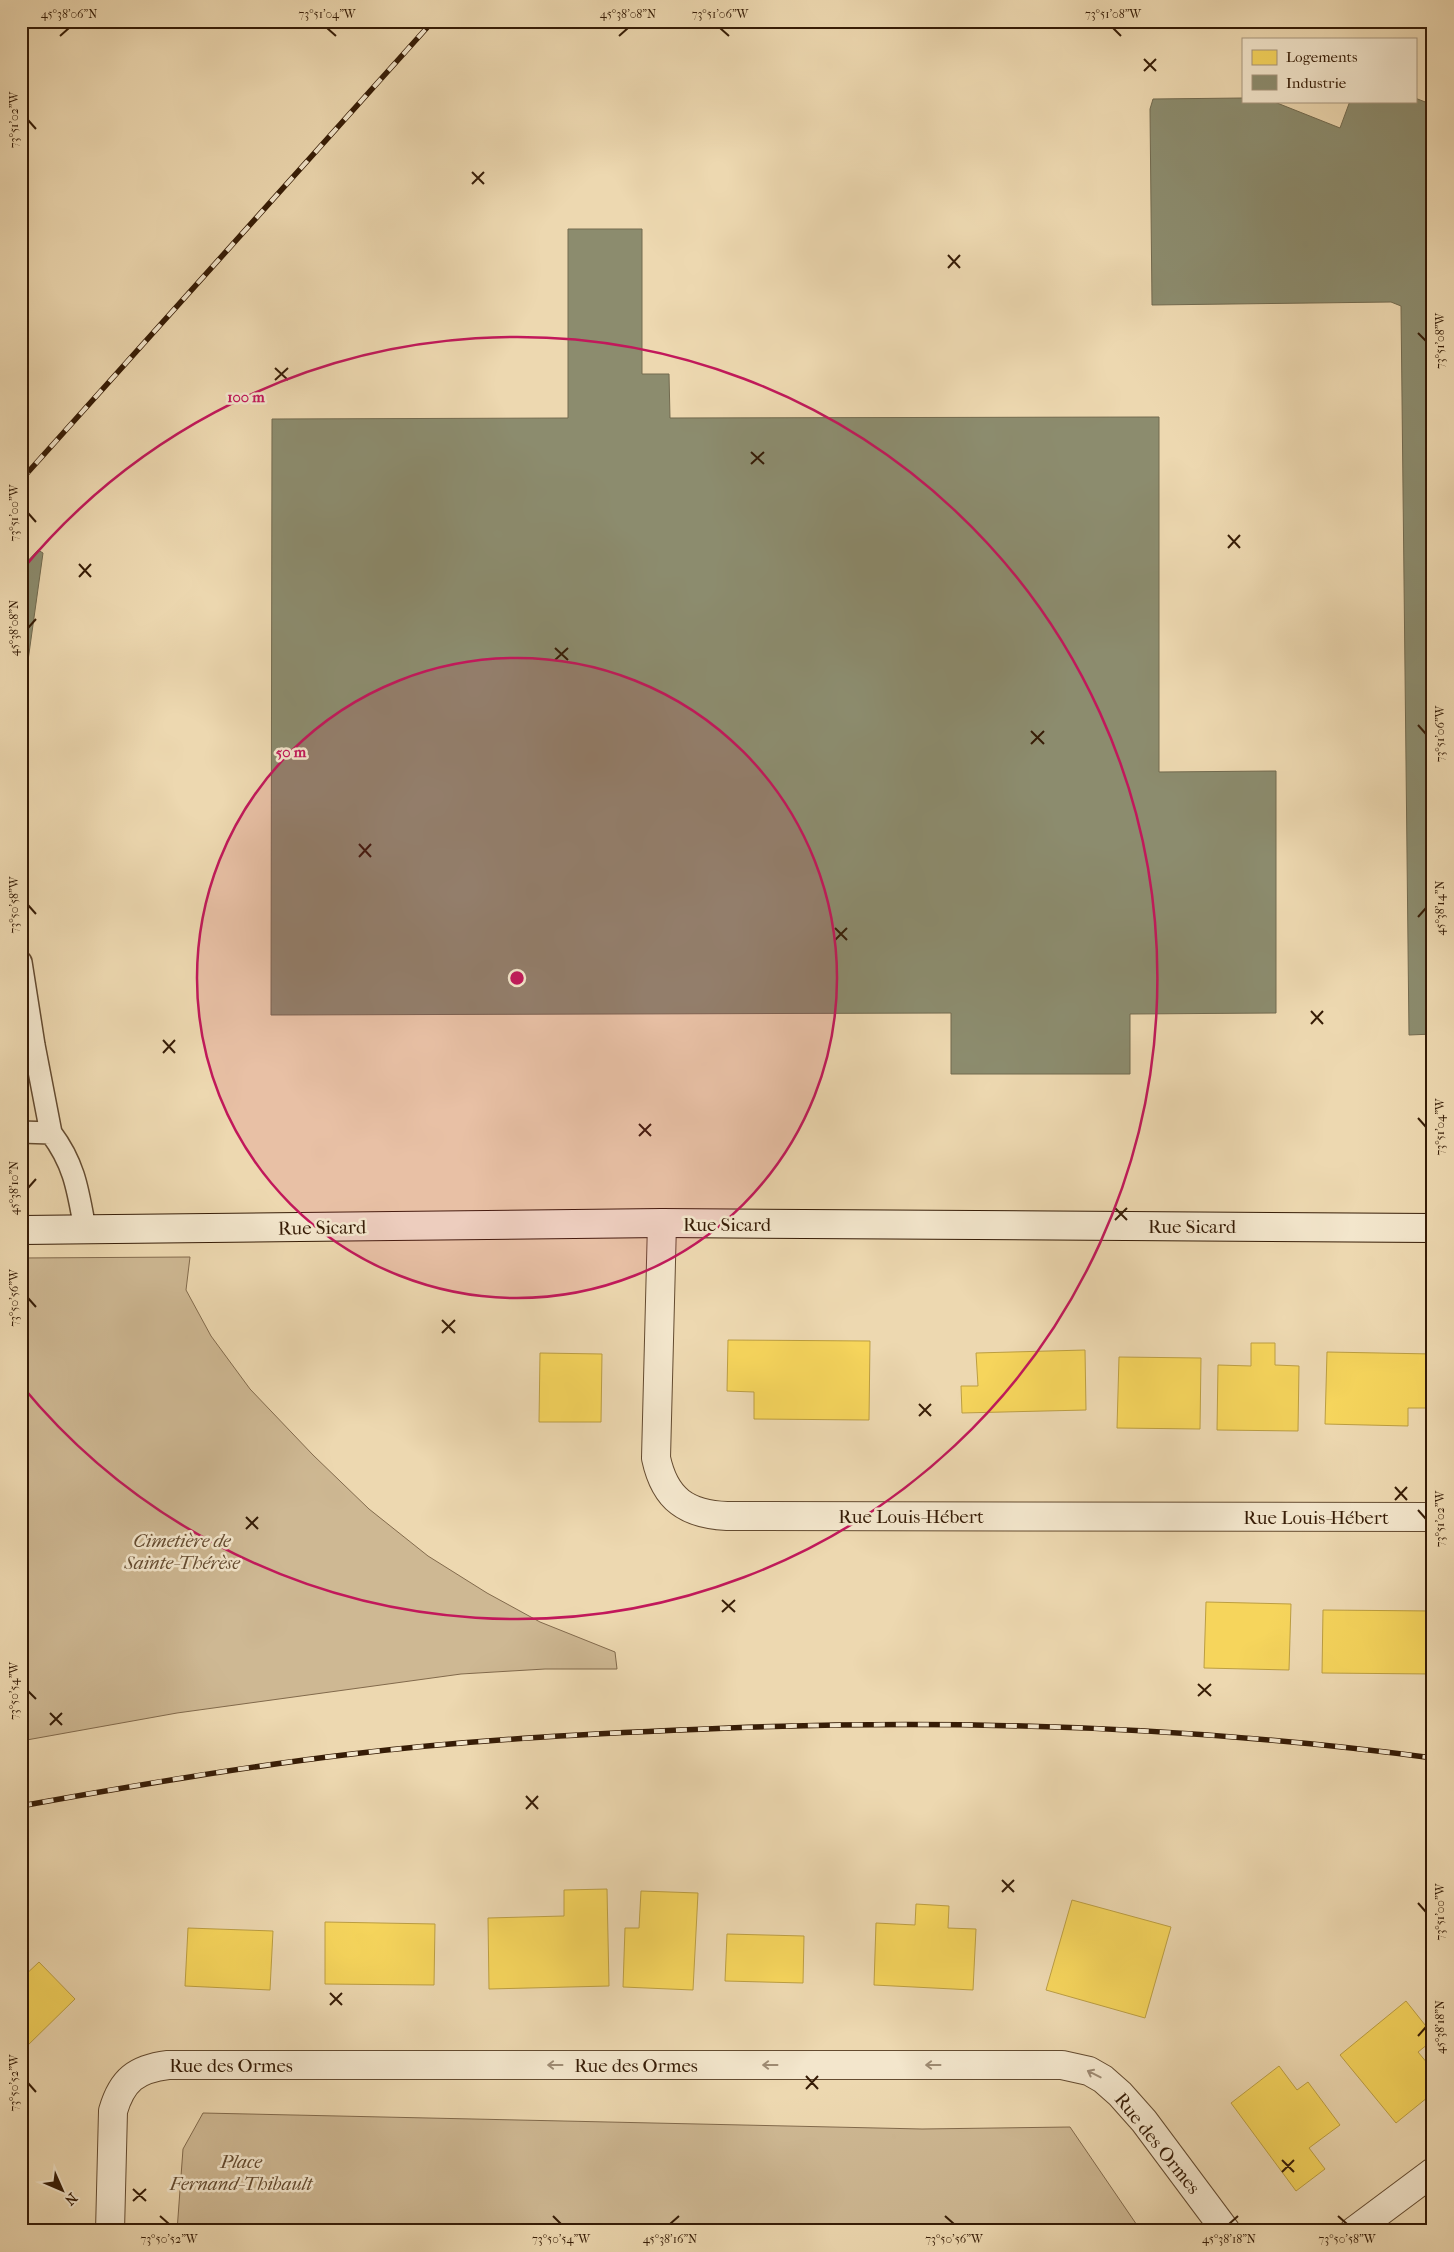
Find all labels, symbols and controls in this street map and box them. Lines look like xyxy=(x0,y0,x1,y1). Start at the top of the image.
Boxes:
text: 45°38'06"N xyxy=(41,7,97,21)
text: 73°51'04"W xyxy=(298,7,357,21)
text: 45°38'08"N xyxy=(600,7,656,21)
text: 73°51'06"W xyxy=(692,7,750,21)
text: 73°51'08"W xyxy=(1085,7,1142,21)
legend xyxy=(1242,38,1416,102)
text: Logements xyxy=(1286,48,1358,66)
text: Industrie xyxy=(1286,74,1347,92)
text: 73°51'02"W xyxy=(7,91,21,148)
text: 73°51'08"W xyxy=(1433,312,1447,369)
text: 100 m xyxy=(227,388,265,406)
text: 73°51'00"W xyxy=(7,483,21,541)
text: 45°38'08"N xyxy=(7,600,21,656)
text: 73°51'06"W xyxy=(1433,704,1447,762)
text: 50 m xyxy=(276,743,307,761)
text: 73°50'58"W xyxy=(7,875,21,934)
text: 45°38'14"N xyxy=(1433,881,1447,936)
centre of rings xyxy=(508,969,526,987)
text: 73°51'04"W xyxy=(1433,1097,1447,1156)
text: 45°38'10"N xyxy=(7,1161,21,1215)
street label: Rue Sicard xyxy=(683,1214,772,1236)
street label: Rue Sicard xyxy=(278,1216,367,1240)
street label: Rue Sicard xyxy=(1148,1216,1237,1238)
text: 73°50'56"W xyxy=(7,1268,21,1327)
text: 73°51'02"W xyxy=(1433,1490,1447,1547)
street label: Rue Louis-Hébert xyxy=(838,1506,984,1528)
street label: Rue Louis-Hébert xyxy=(1243,1507,1389,1529)
park label: Cimetière de Sainte-Thérèse xyxy=(123,1530,241,1574)
text: 73°50'54"W xyxy=(7,1661,21,1720)
text: 73°51'00"W xyxy=(1433,1882,1447,1940)
text: 45°38'18"N xyxy=(1433,2000,1447,2054)
text: 73°50'52"W xyxy=(7,2053,21,2112)
street label: Rue des Ormes xyxy=(169,2055,293,2077)
street label: Rue des Ormes xyxy=(574,2055,698,2077)
one-way arrow xyxy=(548,2060,564,2070)
one-way arrow xyxy=(763,2060,779,2070)
one-way arrow xyxy=(925,2060,942,2070)
one-way arrow xyxy=(1087,2069,1102,2078)
street label: Rue des Ormes xyxy=(1110,2089,1205,2199)
park label: Place Fernand-Thibault xyxy=(169,2151,313,2195)
north arrow xyxy=(38,2164,88,2214)
text: N xyxy=(61,2189,81,2209)
text: 73°50'52"W xyxy=(140,2232,199,2246)
text: 73°50'54"W xyxy=(532,2232,591,2246)
text: 45°38'16"N xyxy=(643,2232,697,2246)
text: 73°50'56"W xyxy=(925,2232,984,2246)
text: 45°38'18"N xyxy=(1202,2232,1256,2246)
text: 73°50'58"W xyxy=(1318,2232,1377,2246)

